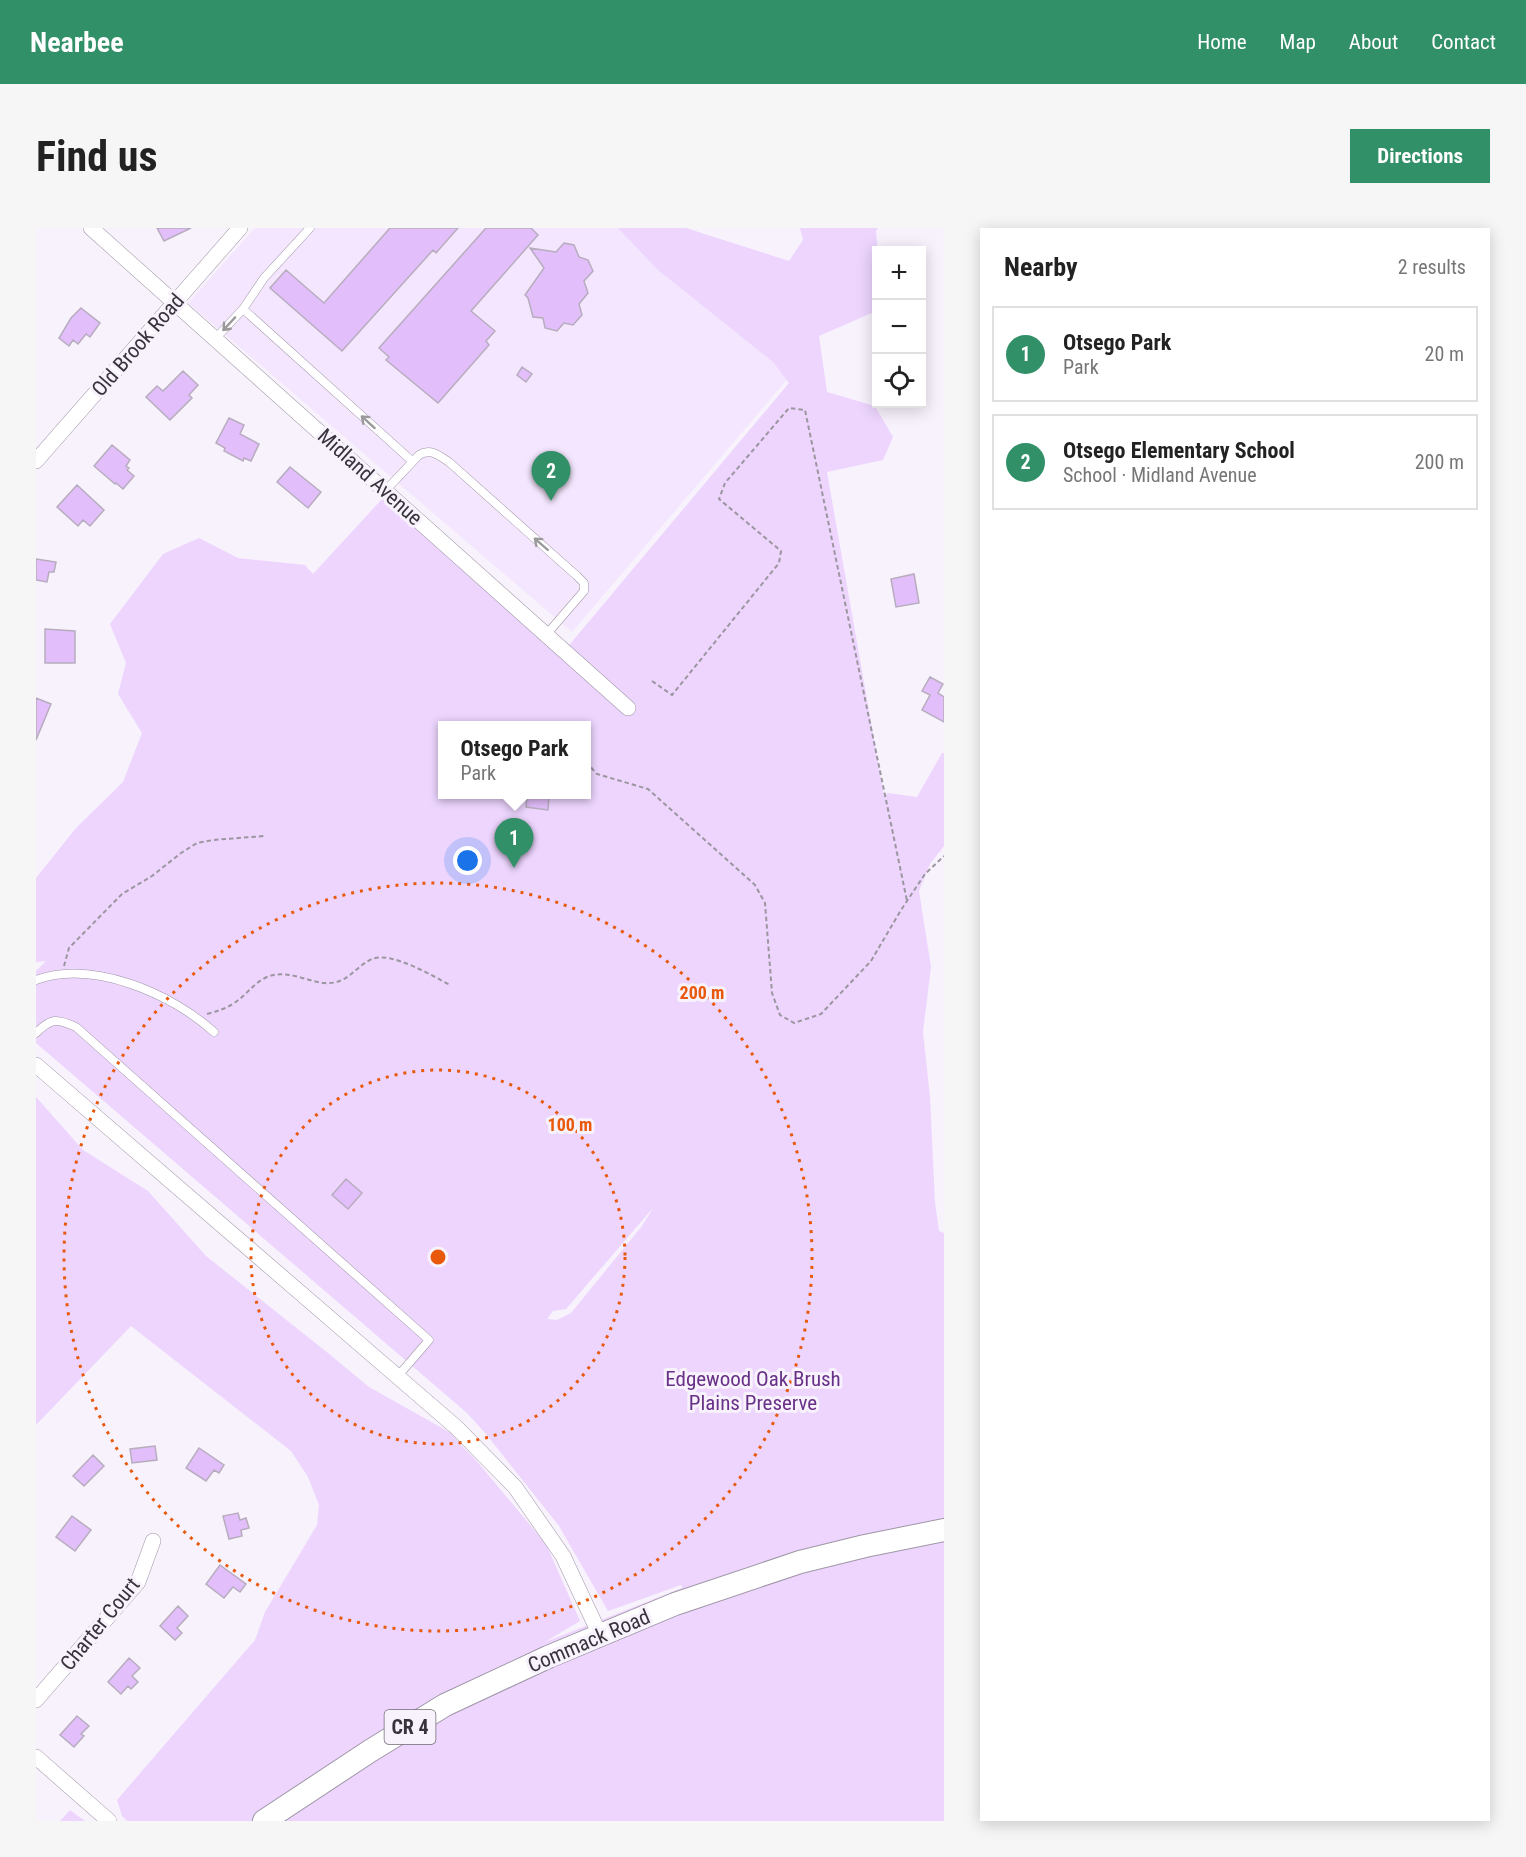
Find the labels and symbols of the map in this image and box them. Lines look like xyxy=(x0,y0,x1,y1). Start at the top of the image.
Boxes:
street label: Old Brook Road xyxy=(87,289,189,401)
one-way arrow xyxy=(222,316,236,331)
one-way arrow xyxy=(361,415,376,429)
street label: Midland Avenue xyxy=(313,424,427,530)
pin: 2 xyxy=(532,452,570,501)
one-way arrow xyxy=(534,537,549,551)
pin: 1 xyxy=(494,818,534,868)
your location xyxy=(453,846,482,875)
text: 200 m xyxy=(680,982,724,1003)
text: 100 m xyxy=(548,1114,592,1135)
centre of rings xyxy=(428,1247,448,1267)
park label: Edgewood Oak Brush Plains Preserve xyxy=(665,1367,841,1415)
street label: Charter Court xyxy=(55,1573,145,1675)
street label: Commack Road xyxy=(524,1605,654,1677)
road number: CR 4 xyxy=(384,1710,436,1744)

